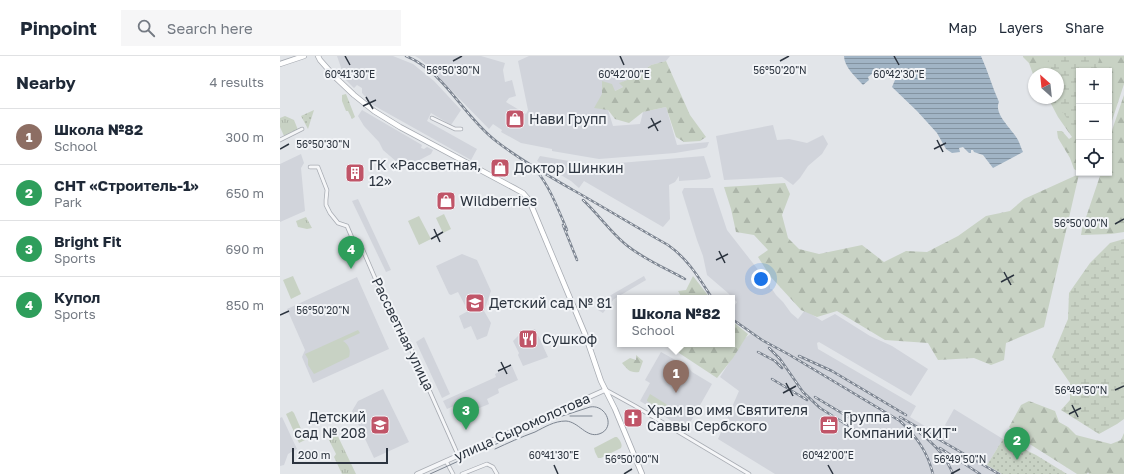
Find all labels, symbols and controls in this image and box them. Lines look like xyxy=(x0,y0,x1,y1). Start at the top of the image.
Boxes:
search box xyxy=(121,10,401,46)
text: Pinpoint xyxy=(20,16,97,39)
icon: search xyxy=(135,17,157,39)
text: Search here xyxy=(167,19,253,37)
text: Map xyxy=(948,19,977,36)
text: Layers xyxy=(999,19,1043,36)
text: Share xyxy=(1065,19,1104,36)
text: 56°50'30"N xyxy=(426,64,480,76)
text: 56°50'20"N xyxy=(753,64,807,76)
text: 60°41'30"E xyxy=(325,68,375,80)
text: 60°42'00"E xyxy=(598,68,650,80)
text: 60°42'30"E xyxy=(873,68,925,80)
north arrow xyxy=(1028,68,1064,104)
map controls xyxy=(1076,68,1112,176)
button: + xyxy=(1076,68,1112,104)
text: Nearby xyxy=(16,72,76,93)
text: 4 results xyxy=(210,74,264,90)
button: − xyxy=(1076,104,1112,140)
shop icon: Нави Групп xyxy=(504,108,526,130)
place label: Нави Групп xyxy=(529,110,607,127)
text: Школа №82 xyxy=(54,120,143,138)
text: 1 xyxy=(26,129,32,145)
text: 300 m xyxy=(226,129,264,145)
text: School xyxy=(54,138,97,154)
text: 56°50'30"N xyxy=(296,138,350,150)
button: locate xyxy=(1076,140,1112,176)
place label: ГК «Рассветная, 12» xyxy=(369,156,482,189)
shop icon: Доктор Шинкин xyxy=(489,157,511,179)
place label: Доктор Шинкин xyxy=(514,159,624,176)
building icon: ГК «Рассветная, 12» xyxy=(344,162,366,184)
text: СНТ «Строитель-1» xyxy=(54,176,199,194)
text: 2 xyxy=(25,185,33,201)
text: 650 m xyxy=(226,185,264,201)
shop icon: Wildberries xyxy=(435,190,457,212)
place label: Wildberries xyxy=(460,192,537,209)
text: Park xyxy=(54,194,82,210)
text: 56°50'00"N xyxy=(1054,217,1108,229)
text: Bright Fit xyxy=(54,232,122,250)
pin: 4 xyxy=(338,236,364,269)
text: 3 xyxy=(25,241,33,257)
text: 690 m xyxy=(225,241,264,257)
text: Sports xyxy=(54,250,96,266)
your location xyxy=(751,269,771,289)
street label: Рассветная улица xyxy=(369,274,438,393)
text: Купол xyxy=(54,288,100,306)
school or university icon: Детский сад № 81 xyxy=(464,292,486,314)
place label: Детский сад № 81 xyxy=(489,294,612,311)
popup xyxy=(617,295,735,347)
text: 4 xyxy=(25,297,33,313)
text: 850 m xyxy=(226,297,264,313)
text: 56°50'20"N xyxy=(296,304,350,316)
text: Школа №82 xyxy=(631,304,721,322)
text: Sports xyxy=(54,306,96,322)
text: School xyxy=(631,322,675,338)
restaurant icon: Сушкоф xyxy=(517,328,539,350)
place label: Сушкоф xyxy=(542,330,597,347)
pin: 1 xyxy=(663,360,689,393)
text: 56°49'50"N xyxy=(1055,384,1107,396)
street label: улица Сыромолотова xyxy=(451,389,592,464)
pin: 3 xyxy=(453,397,479,430)
place label: Храм во имя Святителя Саввы Сербского xyxy=(647,401,808,434)
church icon: Храм во имя Святителя Саввы Сербского xyxy=(622,407,644,429)
place label: Детский сад № 208 xyxy=(294,408,366,441)
place label: Группа Компаний "КИТ" xyxy=(843,408,957,441)
school or university icon: Детский сад № 208 xyxy=(369,414,391,436)
office icon: Группа Компаний "КИТ" xyxy=(818,414,840,436)
pin: 2 xyxy=(1004,427,1030,460)
scale bar xyxy=(292,446,388,465)
text: 200 m xyxy=(298,448,331,461)
text: 60°41'30"E xyxy=(529,449,579,461)
text: 60°42'00"E xyxy=(802,449,854,461)
text: 56°50'00"N xyxy=(605,453,659,465)
text: 56°49'50"N xyxy=(934,453,986,465)

